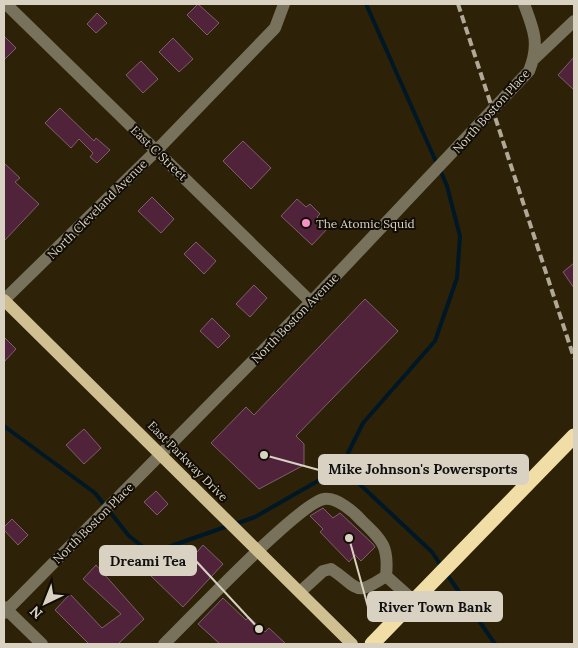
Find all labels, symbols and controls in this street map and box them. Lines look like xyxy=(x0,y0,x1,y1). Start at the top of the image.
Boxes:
street label: North Boston Place xyxy=(449,66,533,156)
street label: East C Street xyxy=(128,122,191,184)
street label: North Cleveland Avenue xyxy=(44,156,150,262)
place label: The Atomic Squid xyxy=(316,216,415,231)
marker: The Atomic Squid xyxy=(300,217,312,229)
street label: North Boston Avenue xyxy=(248,270,342,366)
street label: East Parkway Drive xyxy=(145,418,231,504)
callout: Mike Johnson's Powersports xyxy=(319,455,528,484)
text: Mike Johnson's Powersports xyxy=(328,460,518,478)
street label: North Boston Place xyxy=(50,479,137,566)
callout: Dreami Tea xyxy=(100,546,196,575)
text: Dreami Tea xyxy=(110,552,187,570)
north arrow xyxy=(20,578,70,628)
callout: River Town Bank xyxy=(368,592,502,621)
text: River Town Bank xyxy=(378,598,492,616)
text: N xyxy=(26,602,46,623)

